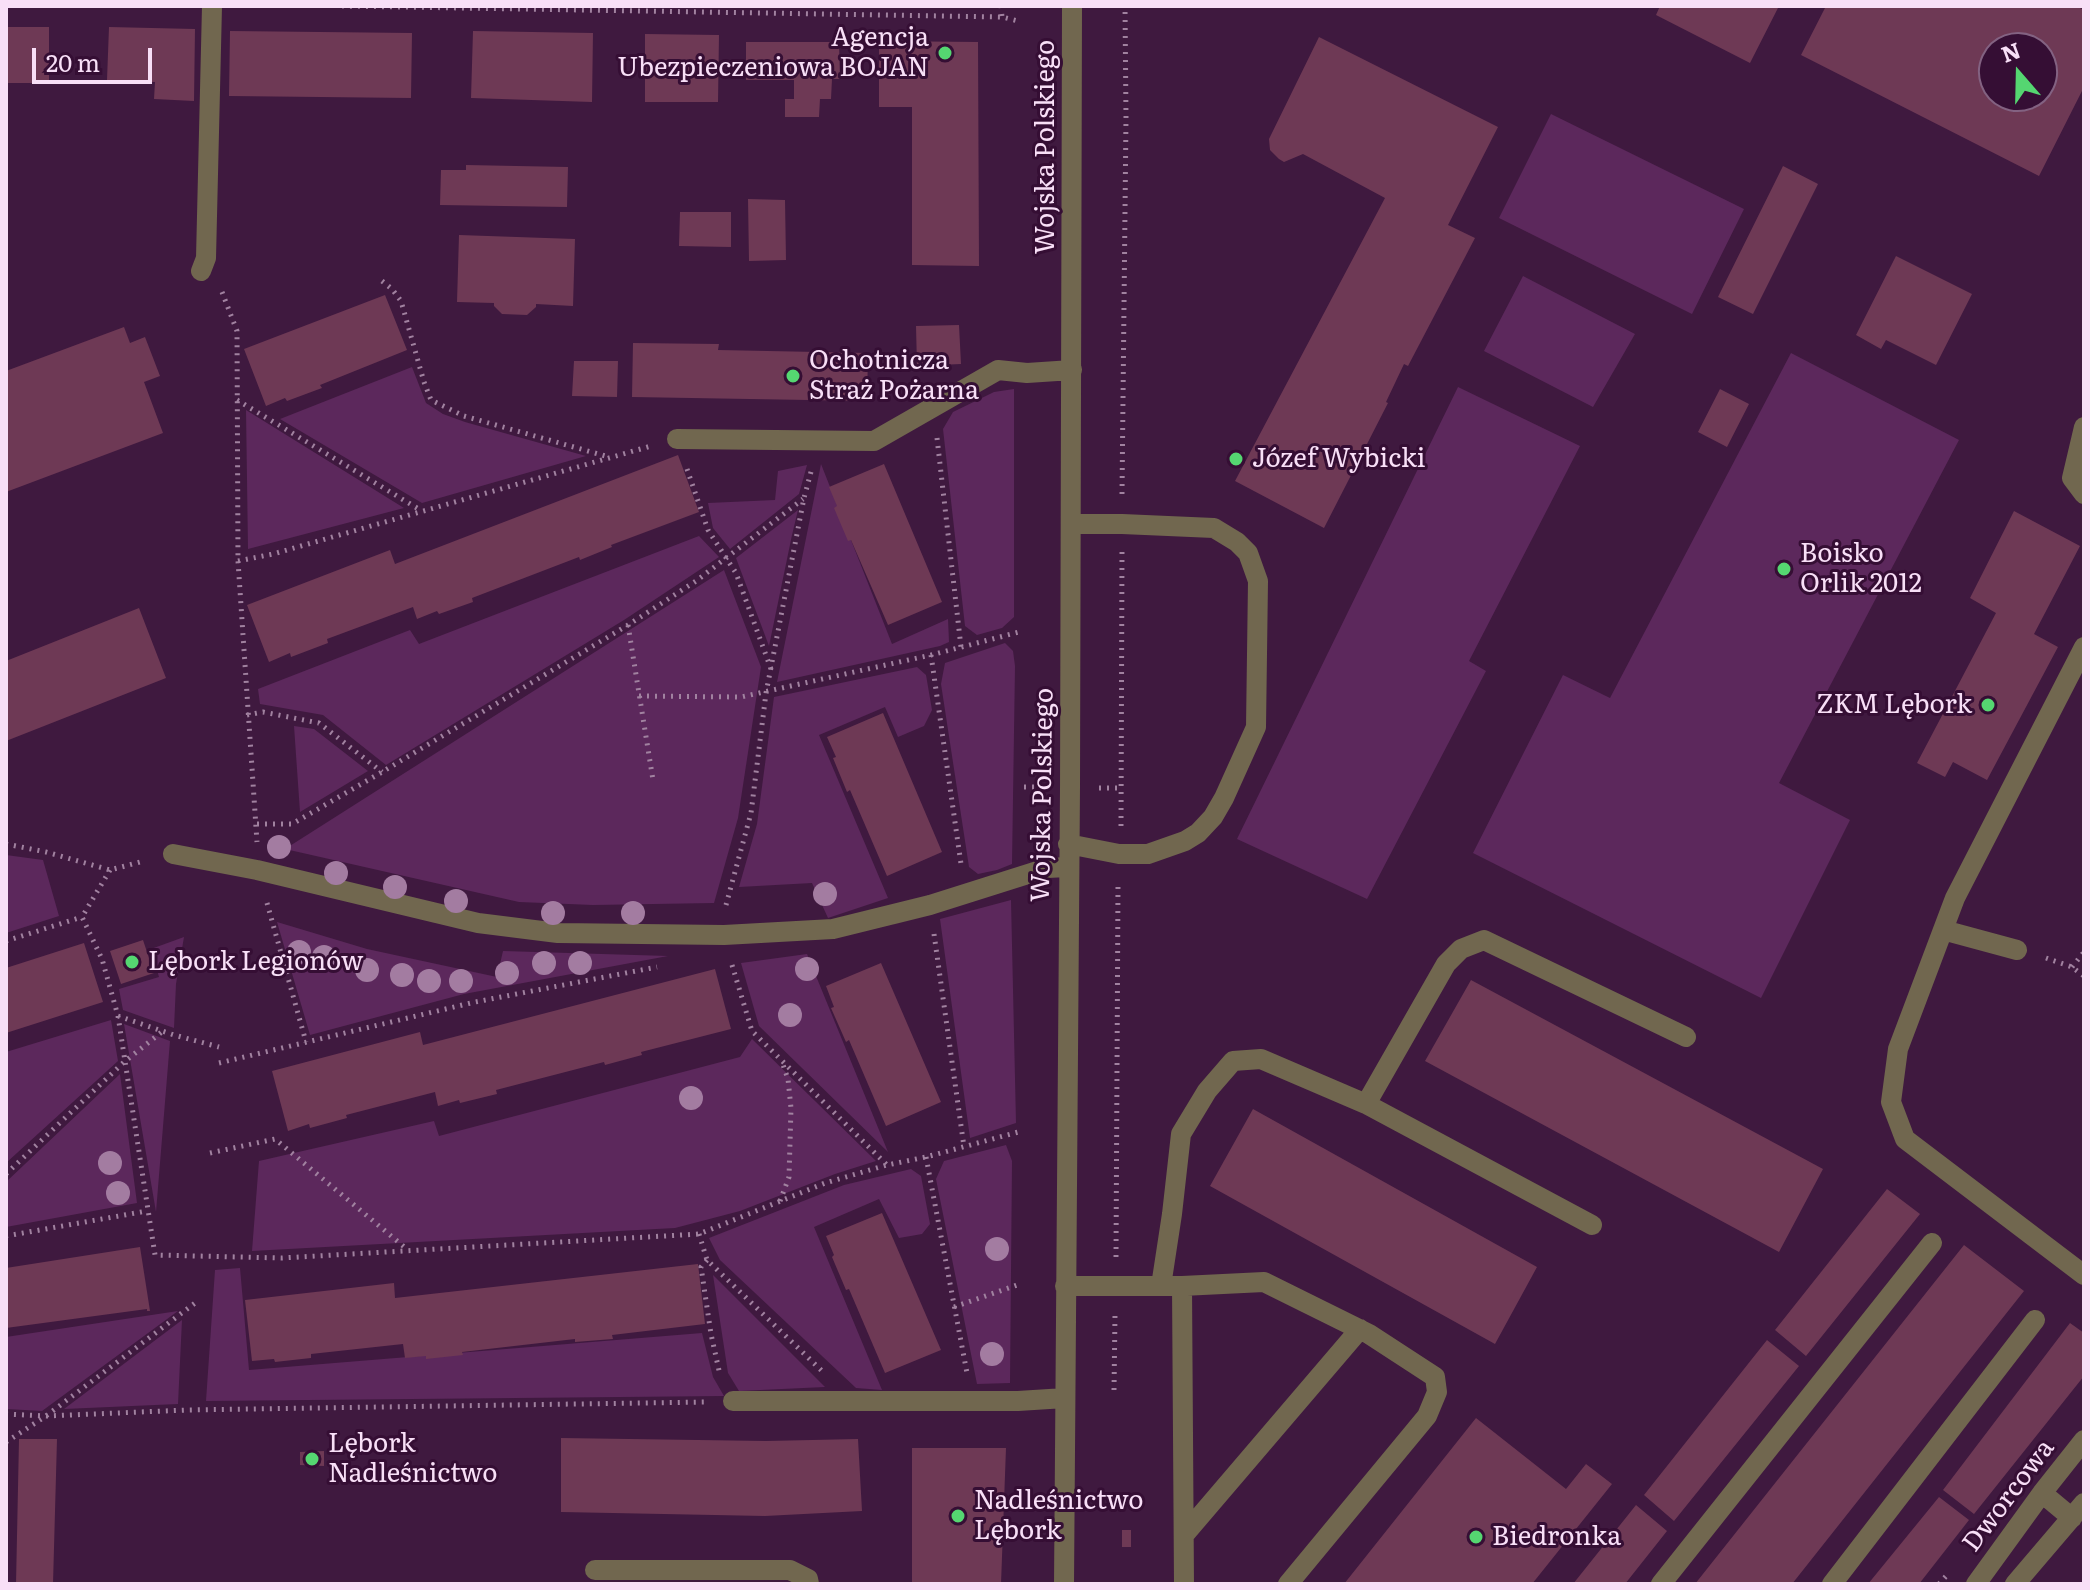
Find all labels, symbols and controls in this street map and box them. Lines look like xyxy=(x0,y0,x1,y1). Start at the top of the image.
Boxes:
place label: Agencja Ubezpieczeniowa BOJAN xyxy=(617,22,929,84)
scale bar xyxy=(36,32,156,82)
north arrow xyxy=(1978,32,2058,112)
text: N xyxy=(1996,32,2025,70)
street label: Wojska Polskiego xyxy=(1030,40,1062,254)
text: 20 m xyxy=(46,44,100,79)
marker: Agencja Ubezpieczeniowa BOJAN xyxy=(936,44,954,62)
place label: Ochotnicza Straż Pożarna xyxy=(809,345,979,406)
marker: Ochotnicza Straż Pożarna xyxy=(784,367,802,385)
place label: Józef Wybicki xyxy=(1252,443,1425,475)
marker: Józef Wybicki xyxy=(1227,450,1245,468)
place label: Boisko Orlik 2012 xyxy=(1800,538,1922,600)
marker: Boisko Orlik 2012 xyxy=(1775,560,1793,578)
street label: Wojska Polskiego xyxy=(1026,688,1060,902)
place label: ZKM Lębork xyxy=(1816,689,1972,721)
marker: ZKM Lębork xyxy=(1979,696,1997,714)
place label: Lębork Legionów xyxy=(148,946,363,978)
marker: Lębork Legionów xyxy=(123,953,141,971)
place label: Lębork Nadleśnictwo xyxy=(328,1428,497,1490)
street label: Dworcowa xyxy=(1957,1434,2061,1558)
marker: Lębork Nadleśnictwo xyxy=(303,1450,321,1468)
place label: Nadleśnictwo Lębork xyxy=(974,1485,1143,1546)
marker: Nadleśnictwo Lębork xyxy=(949,1507,967,1525)
place label: Biedronka xyxy=(1492,1521,1621,1553)
marker: Biedronka xyxy=(1467,1528,1485,1546)

